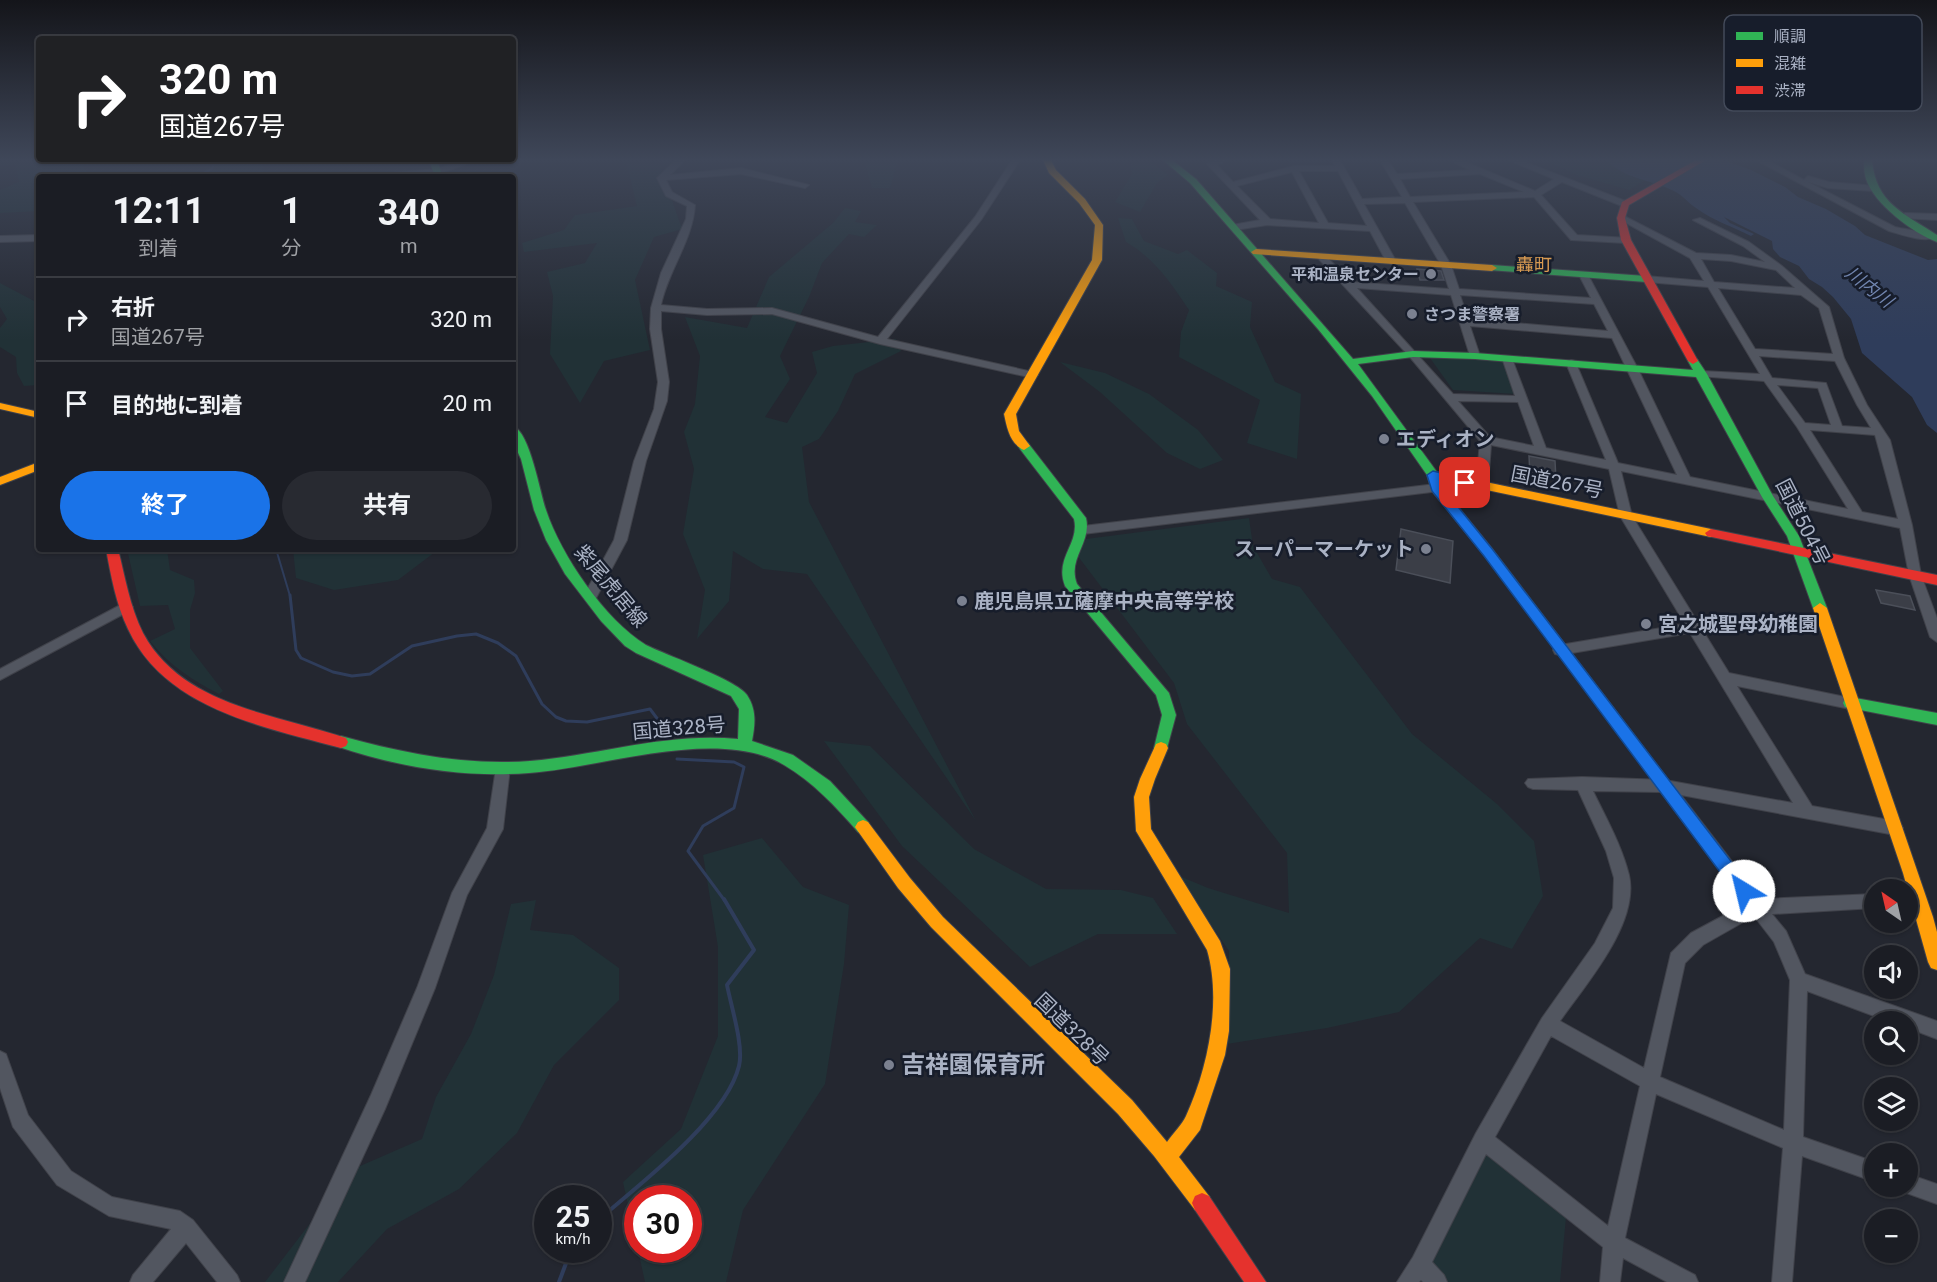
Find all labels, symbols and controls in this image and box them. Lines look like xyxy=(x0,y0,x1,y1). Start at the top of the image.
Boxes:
legend xyxy=(1724,15,1922,111)
text: 順調 xyxy=(1774,27,1806,46)
text: 混雑 xyxy=(1774,54,1806,73)
text: 320 m xyxy=(159,55,278,104)
icon: right xyxy=(60,60,138,138)
text: 渋滞 xyxy=(1774,81,1806,100)
text: 国道267号 xyxy=(159,111,286,143)
text: 12:11 xyxy=(112,190,205,232)
text: 1 xyxy=(281,190,302,232)
text: 340 xyxy=(378,192,440,234)
text: m xyxy=(400,234,418,258)
text: 到着 xyxy=(139,236,179,260)
text: 分 xyxy=(281,236,301,260)
district label: 轟町 xyxy=(1516,254,1552,275)
water label: 川内川 xyxy=(1842,262,1899,313)
place label: 平和温泉センター xyxy=(1291,265,1419,284)
marker: 平和温泉センター xyxy=(1424,267,1438,281)
text: 右折 xyxy=(111,295,155,320)
icon: right xyxy=(60,303,93,336)
place label: さつま警察署 xyxy=(1424,305,1520,324)
text: 320 m xyxy=(430,307,492,332)
marker: さつま警察署 xyxy=(1405,307,1419,321)
text: 国道267号 xyxy=(111,325,205,349)
icon: arrive xyxy=(60,387,93,420)
text: 20 m xyxy=(443,391,492,416)
text: 目的地に到着 xyxy=(111,393,243,418)
place label: エディオン xyxy=(1396,427,1495,451)
marker: エディオン xyxy=(1377,432,1391,446)
pin xyxy=(1439,457,1490,508)
street label: 国道267号 xyxy=(1509,461,1605,503)
icon: arrive xyxy=(1448,466,1481,499)
button: 終了 xyxy=(60,471,270,540)
button: 共有 xyxy=(282,471,492,540)
street label: 国道504号 xyxy=(1771,475,1835,569)
place label: スーパーマーケット xyxy=(1234,537,1414,561)
street label: 紫尾虎居線 xyxy=(570,540,652,632)
marker: スーパーマーケット xyxy=(1419,542,1433,556)
place label: 鹿児島県立薩摩中央高等学校 xyxy=(974,589,1234,613)
marker: 鹿児島県立薩摩中央高等学校 xyxy=(955,594,969,608)
place label: 宮之城聖母幼稚園 xyxy=(1658,612,1818,636)
marker: 宮之城聖母幼稚園 xyxy=(1639,617,1653,631)
street label: 国道328号 xyxy=(631,712,727,744)
position arrow xyxy=(1712,859,1776,923)
north arrow xyxy=(1864,879,1918,933)
map controls xyxy=(1864,879,1918,1263)
button: sound xyxy=(1864,945,1918,999)
street label: 国道328号 xyxy=(1030,988,1114,1070)
button: search xyxy=(1864,1011,1918,1065)
place label: 吉祥園保育所 xyxy=(901,1051,1045,1079)
marker: 吉祥園保育所 xyxy=(882,1058,896,1072)
button: layers xyxy=(1864,1077,1918,1131)
button: + xyxy=(1864,1143,1918,1197)
speed limit sign: 30 xyxy=(624,1185,702,1263)
text: 25 xyxy=(556,1199,590,1234)
button: − xyxy=(1864,1209,1918,1263)
text: km/h xyxy=(555,1230,591,1248)

